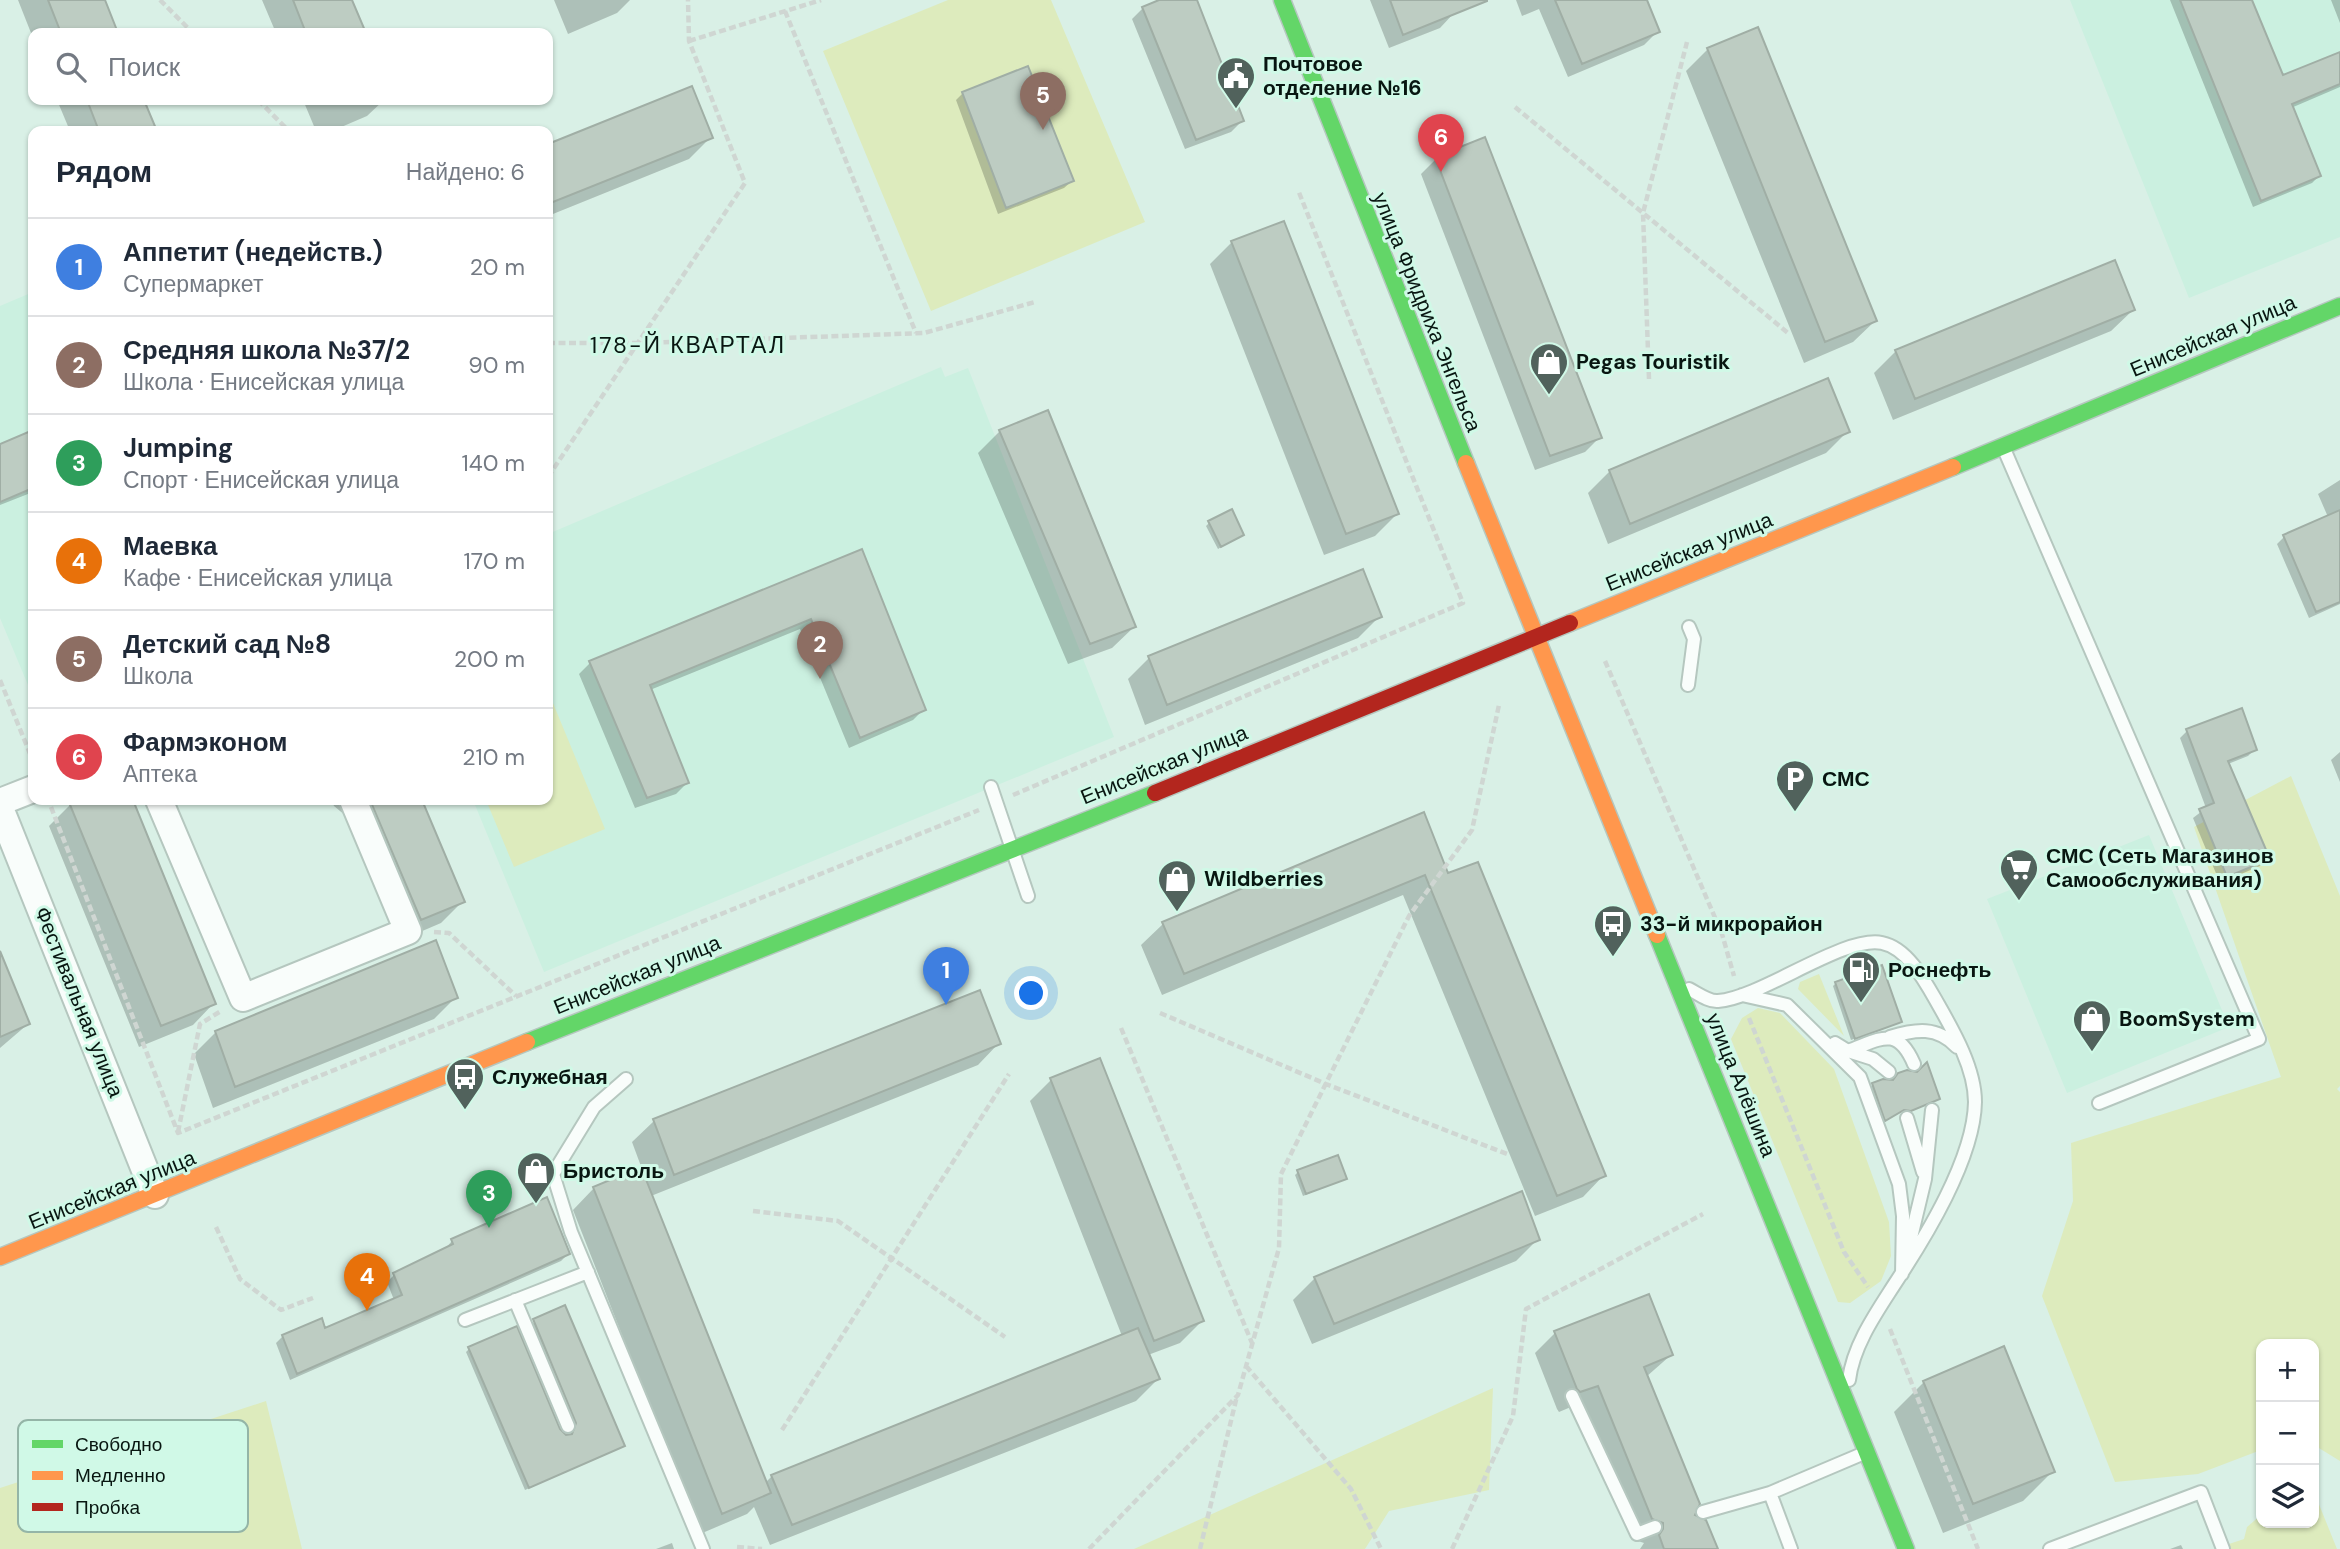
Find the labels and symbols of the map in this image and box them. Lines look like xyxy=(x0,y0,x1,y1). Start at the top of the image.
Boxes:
place label: Почтовое отделение №16 xyxy=(1263,50,1422,102)
public building icon: Почтовое отделение №16 xyxy=(1215,55,1257,110)
pin: 5 xyxy=(1020,72,1066,130)
pin: 6 xyxy=(1418,114,1464,172)
street label: улица Фридриха Энгельса xyxy=(1366,188,1488,436)
street label: Енисейская улица xyxy=(2126,288,2301,384)
district label: 178-Й КВАРТАЛ xyxy=(590,330,786,360)
shop icon: Pegas Touristik xyxy=(1528,341,1570,396)
place label: Pegas Touristik xyxy=(1576,348,1730,376)
street label: Енисейская улица xyxy=(1601,506,1777,598)
pin: 2 xyxy=(797,621,843,679)
street label: Енисейская улица xyxy=(1076,719,1252,811)
parking icon: СМС xyxy=(1774,758,1816,813)
place label: СМС xyxy=(1822,765,1870,793)
place label: СМС (Сеть Магазинов Самообслуживания) xyxy=(2046,842,2274,894)
supermarket icon: СМС (Сеть Магазинов Самообслуживания) xyxy=(1998,847,2040,902)
shop icon: Wildberries xyxy=(1156,858,1198,913)
place label: Wildberries xyxy=(1204,865,1324,893)
street label: Фестивальная улица xyxy=(28,903,130,1102)
bus stop icon: 33-й микрорайон xyxy=(1592,903,1634,958)
place label: 33-й микрорайон xyxy=(1640,910,1823,938)
street label: Енисейская улица xyxy=(549,929,725,1021)
pin: 1 xyxy=(923,947,969,1005)
fuel station icon: Роснефть xyxy=(1840,949,1882,1004)
place label: Роснефть xyxy=(1888,956,1991,984)
your location xyxy=(1014,976,1048,1010)
shop icon: BoomSystem xyxy=(2071,998,2113,1053)
place label: BoomSystem xyxy=(2119,1005,2255,1033)
street label: улица Алёшина xyxy=(1699,1009,1783,1162)
bus stop icon: Служебная xyxy=(444,1056,486,1111)
place label: Служебная xyxy=(492,1063,608,1091)
street label: Енисейская улица xyxy=(24,1144,200,1236)
shop icon: Бристоль xyxy=(515,1150,557,1205)
place label: Бристоль xyxy=(563,1157,664,1185)
pin: 3 xyxy=(466,1170,512,1228)
pin: 4 xyxy=(344,1253,390,1311)
legend xyxy=(18,1420,248,1532)
text: Свободно xyxy=(75,1432,162,1457)
text: Медленно xyxy=(75,1463,165,1488)
text: Пробка xyxy=(75,1495,140,1520)

